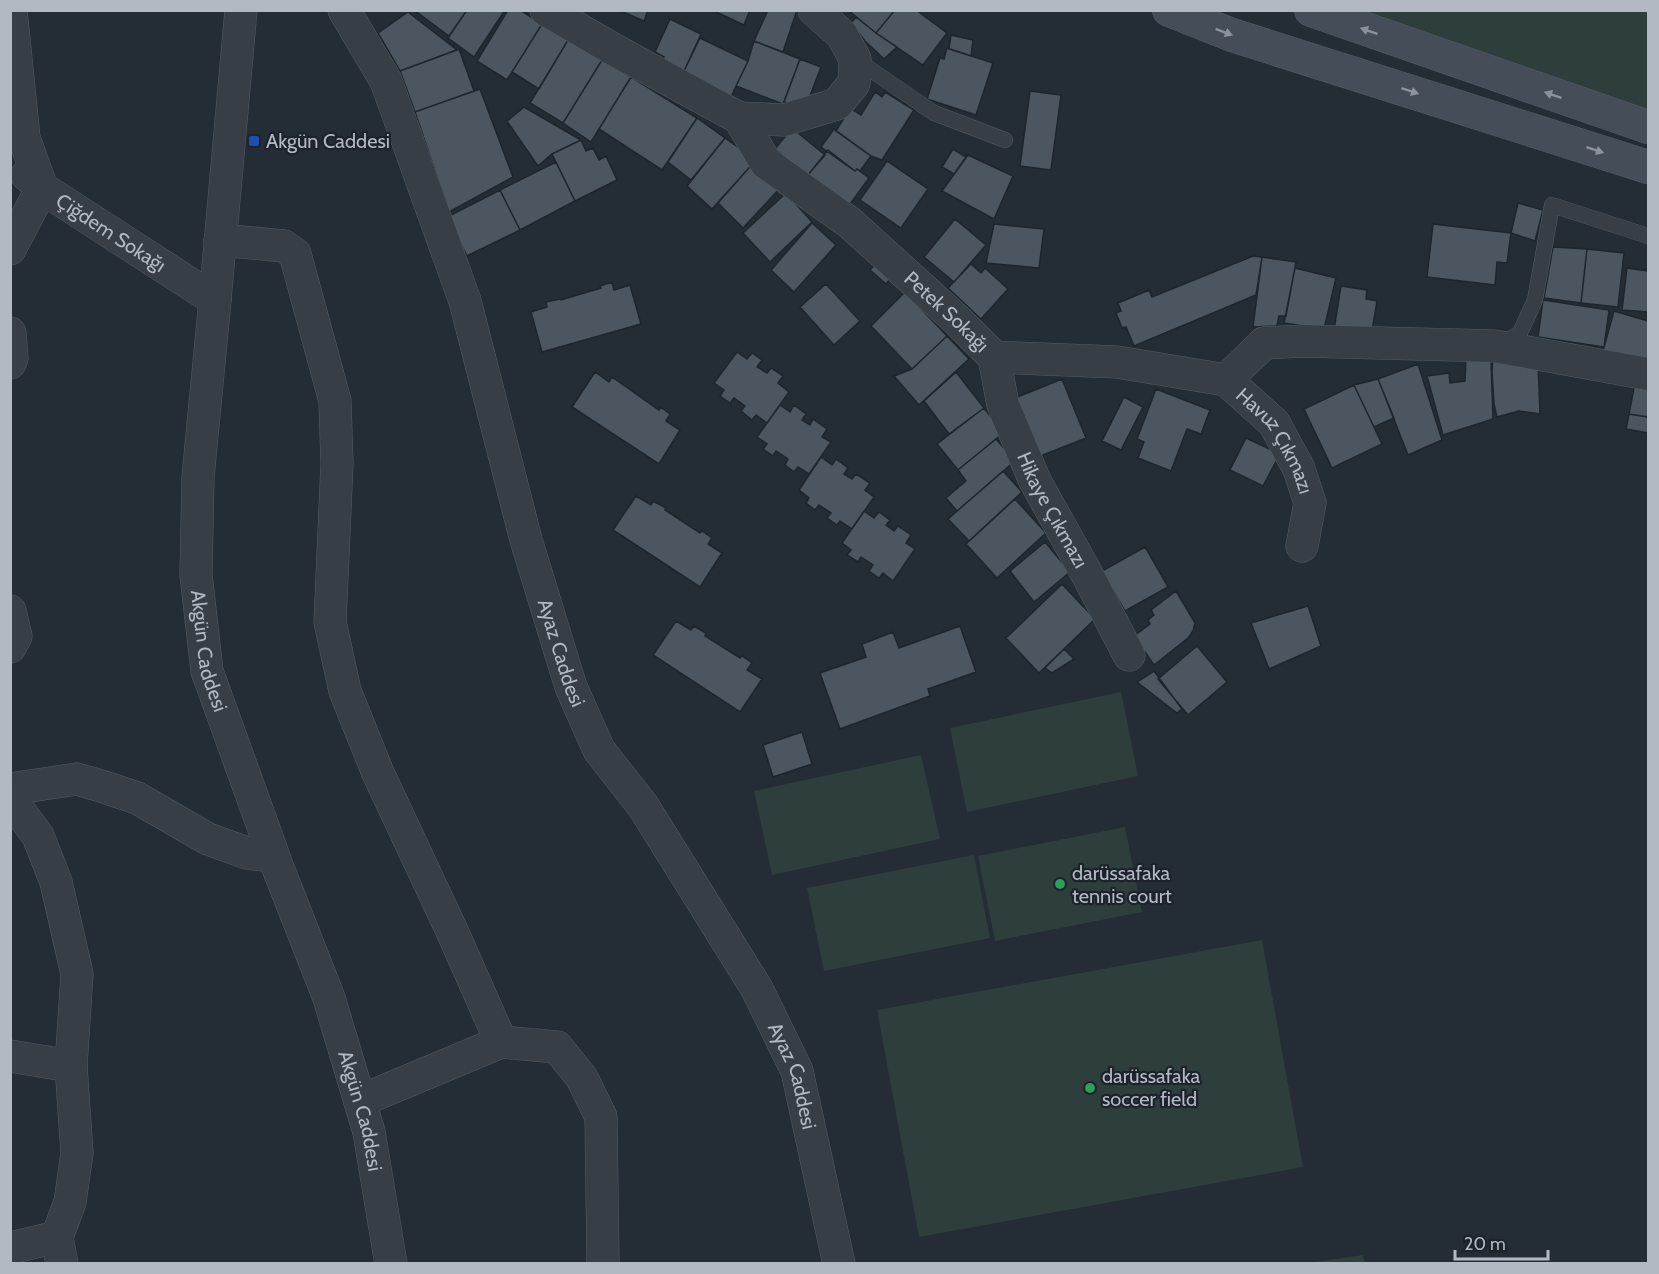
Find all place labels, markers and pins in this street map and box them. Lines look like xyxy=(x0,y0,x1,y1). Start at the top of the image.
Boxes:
place label: Akgün Caddesi xyxy=(266,129,390,153)
marker: Akgün Caddesi xyxy=(247,134,261,148)
place label: darüssafaka tennis court xyxy=(1072,861,1172,908)
marker: darüssafaka tennis court xyxy=(1053,877,1067,891)
place label: darüssafaka soccer field xyxy=(1102,1064,1201,1111)
marker: darüssafaka soccer field xyxy=(1083,1081,1097,1095)

